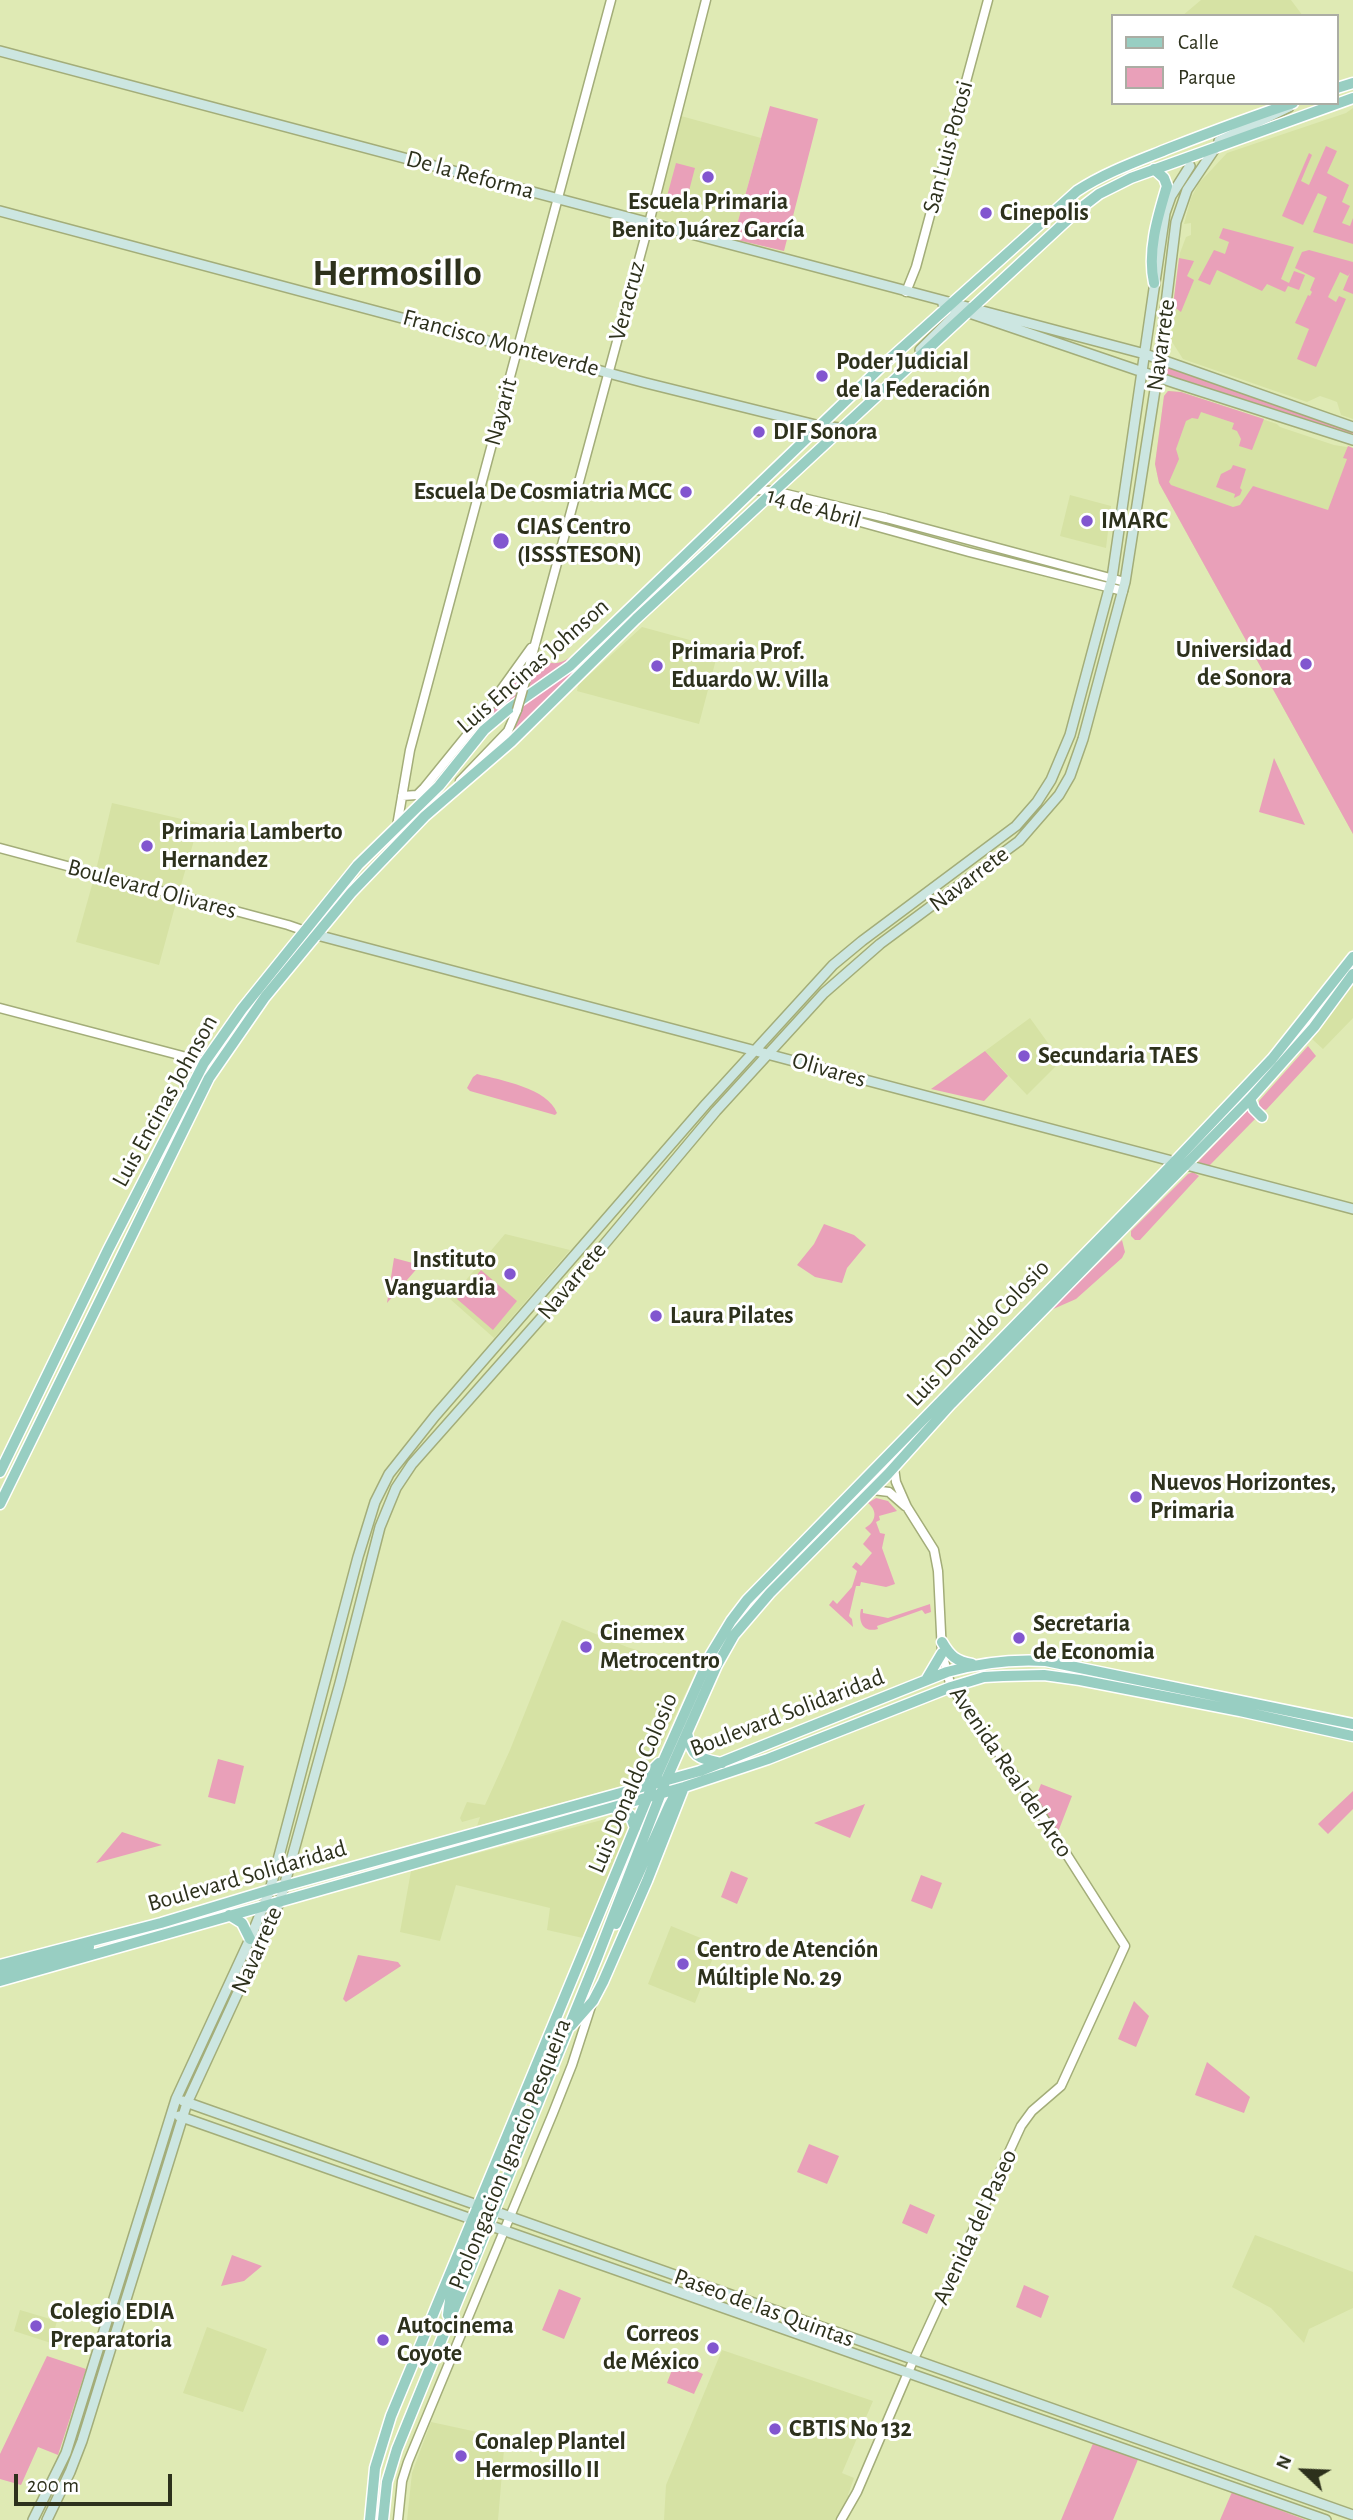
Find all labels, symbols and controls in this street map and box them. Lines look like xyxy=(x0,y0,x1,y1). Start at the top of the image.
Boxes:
legend xyxy=(1112,14,1339,105)
text: Calle xyxy=(1178,32,1219,53)
text: Parque xyxy=(1178,67,1236,88)
street label: San Luis Potosi xyxy=(916,78,980,216)
street label: De la Reforma xyxy=(403,144,537,206)
marker: Escuela Primaria Benito Juárez García xyxy=(700,169,716,185)
place label: Escuela Primaria Benito Juárez García xyxy=(611,188,805,244)
place label: Cinepolis xyxy=(1000,199,1089,227)
marker: Cinepolis xyxy=(978,205,994,221)
district label: Hermosillo xyxy=(312,251,482,297)
street label: Veracruz xyxy=(603,258,651,344)
street label: Navarrete xyxy=(1140,297,1182,393)
street label: Francisco Monteverde xyxy=(400,303,602,383)
place label: Poder Judicial de la Federación xyxy=(836,348,990,404)
marker: Poder Judicial de la Federación xyxy=(814,368,830,384)
street label: Nayarit xyxy=(478,375,524,449)
place label: DIF Sonora xyxy=(773,418,878,446)
marker: DIF Sonora xyxy=(751,424,767,440)
place label: Escuela De Cosmiatria MCC xyxy=(413,478,672,506)
street label: 14 de Abril xyxy=(764,481,864,535)
marker: Escuela De Cosmiatria MCC xyxy=(678,484,694,500)
place label: IMARC xyxy=(1101,507,1168,535)
place label: CIAS Centro (ISSSTESON) xyxy=(517,513,642,569)
marker: IMARC xyxy=(1079,513,1095,529)
marker: CIAS Centro (ISSSTESON) xyxy=(491,531,511,551)
street label: Luis Encinas Johnson xyxy=(451,592,615,740)
place label: Universidad de Sonora xyxy=(1176,636,1292,692)
place label: Primaria Prof. Eduardo W. Villa xyxy=(671,638,829,694)
marker: Universidad de Sonora xyxy=(1298,656,1314,672)
marker: Primaria Prof. Eduardo W. Villa xyxy=(649,658,665,674)
place label: Primaria Lamberto Hernandez xyxy=(161,818,343,874)
marker: Primaria Lamberto Hernandez xyxy=(139,838,155,854)
street label: Navarrete xyxy=(924,840,1014,918)
street label: Boulevard Olivares xyxy=(64,853,240,925)
street label: Luis Encinas Johnson xyxy=(106,1010,224,1192)
place label: Secundaria TAES xyxy=(1038,1042,1198,1070)
street label: Olivares xyxy=(789,1046,869,1094)
marker: Secundaria TAES xyxy=(1016,1048,1032,1064)
street label: Navarrete xyxy=(531,1236,613,1326)
place label: Instituto Vanguardia xyxy=(384,1246,496,1302)
street label: Luis Donaldo Colosio xyxy=(900,1253,1056,1413)
marker: Instituto Vanguardia xyxy=(502,1266,518,1282)
place label: Laura Pilates xyxy=(670,1302,793,1330)
marker: Laura Pilates xyxy=(648,1308,664,1324)
place label: Nuevos Horizontes, Primaria xyxy=(1150,1469,1336,1525)
marker: Nuevos Horizontes, Primaria xyxy=(1128,1489,1144,1505)
place label: Secretaria de Economia xyxy=(1033,1610,1155,1666)
place label: Cinemex Metrocentro xyxy=(600,1619,720,1675)
marker: Secretaria de Economia xyxy=(1011,1630,1027,1646)
marker: Cinemex Metrocentro xyxy=(578,1639,594,1655)
street label: Boulevard Solidaridad xyxy=(686,1663,888,1763)
street label: Avenida Real del Arco xyxy=(943,1681,1079,1863)
street label: Luis Donaldo Colosio xyxy=(582,1688,684,1878)
street label: Boulevard Solidaridad xyxy=(144,1834,350,1918)
street label: Navarrete xyxy=(225,1902,289,1998)
place label: Centro de Atención Múltiple No. 29 xyxy=(697,1936,878,1992)
marker: Centro de Atención Múltiple No. 29 xyxy=(675,1956,691,1972)
street label: Prolongacion Ignacio Pesqueira xyxy=(442,2014,578,2294)
street label: Avenida del Paseo xyxy=(926,2145,1024,2309)
street label: Paseo de las Quintas xyxy=(670,2262,858,2354)
place label: Colegio EDIA Preparatoria xyxy=(50,2298,174,2354)
place label: Autocinema Coyote xyxy=(397,2312,514,2368)
marker: Colegio EDIA Preparatoria xyxy=(28,2318,44,2334)
place label: Correos de México xyxy=(603,2320,699,2376)
marker: Autocinema Coyote xyxy=(375,2332,391,2348)
marker: Correos de México xyxy=(705,2340,721,2356)
place label: CBTIS No 132 xyxy=(789,2415,912,2443)
marker: CBTIS No 132 xyxy=(767,2421,783,2437)
place label: Conalep Plantel Hermosillo II xyxy=(475,2428,626,2484)
north arrow xyxy=(1269,2436,1339,2506)
marker: Conalep Plantel Hermosillo II xyxy=(453,2448,469,2464)
text: N xyxy=(1273,2453,1296,2472)
scale bar xyxy=(18,2460,175,2504)
text: 200 m xyxy=(27,2475,79,2496)

